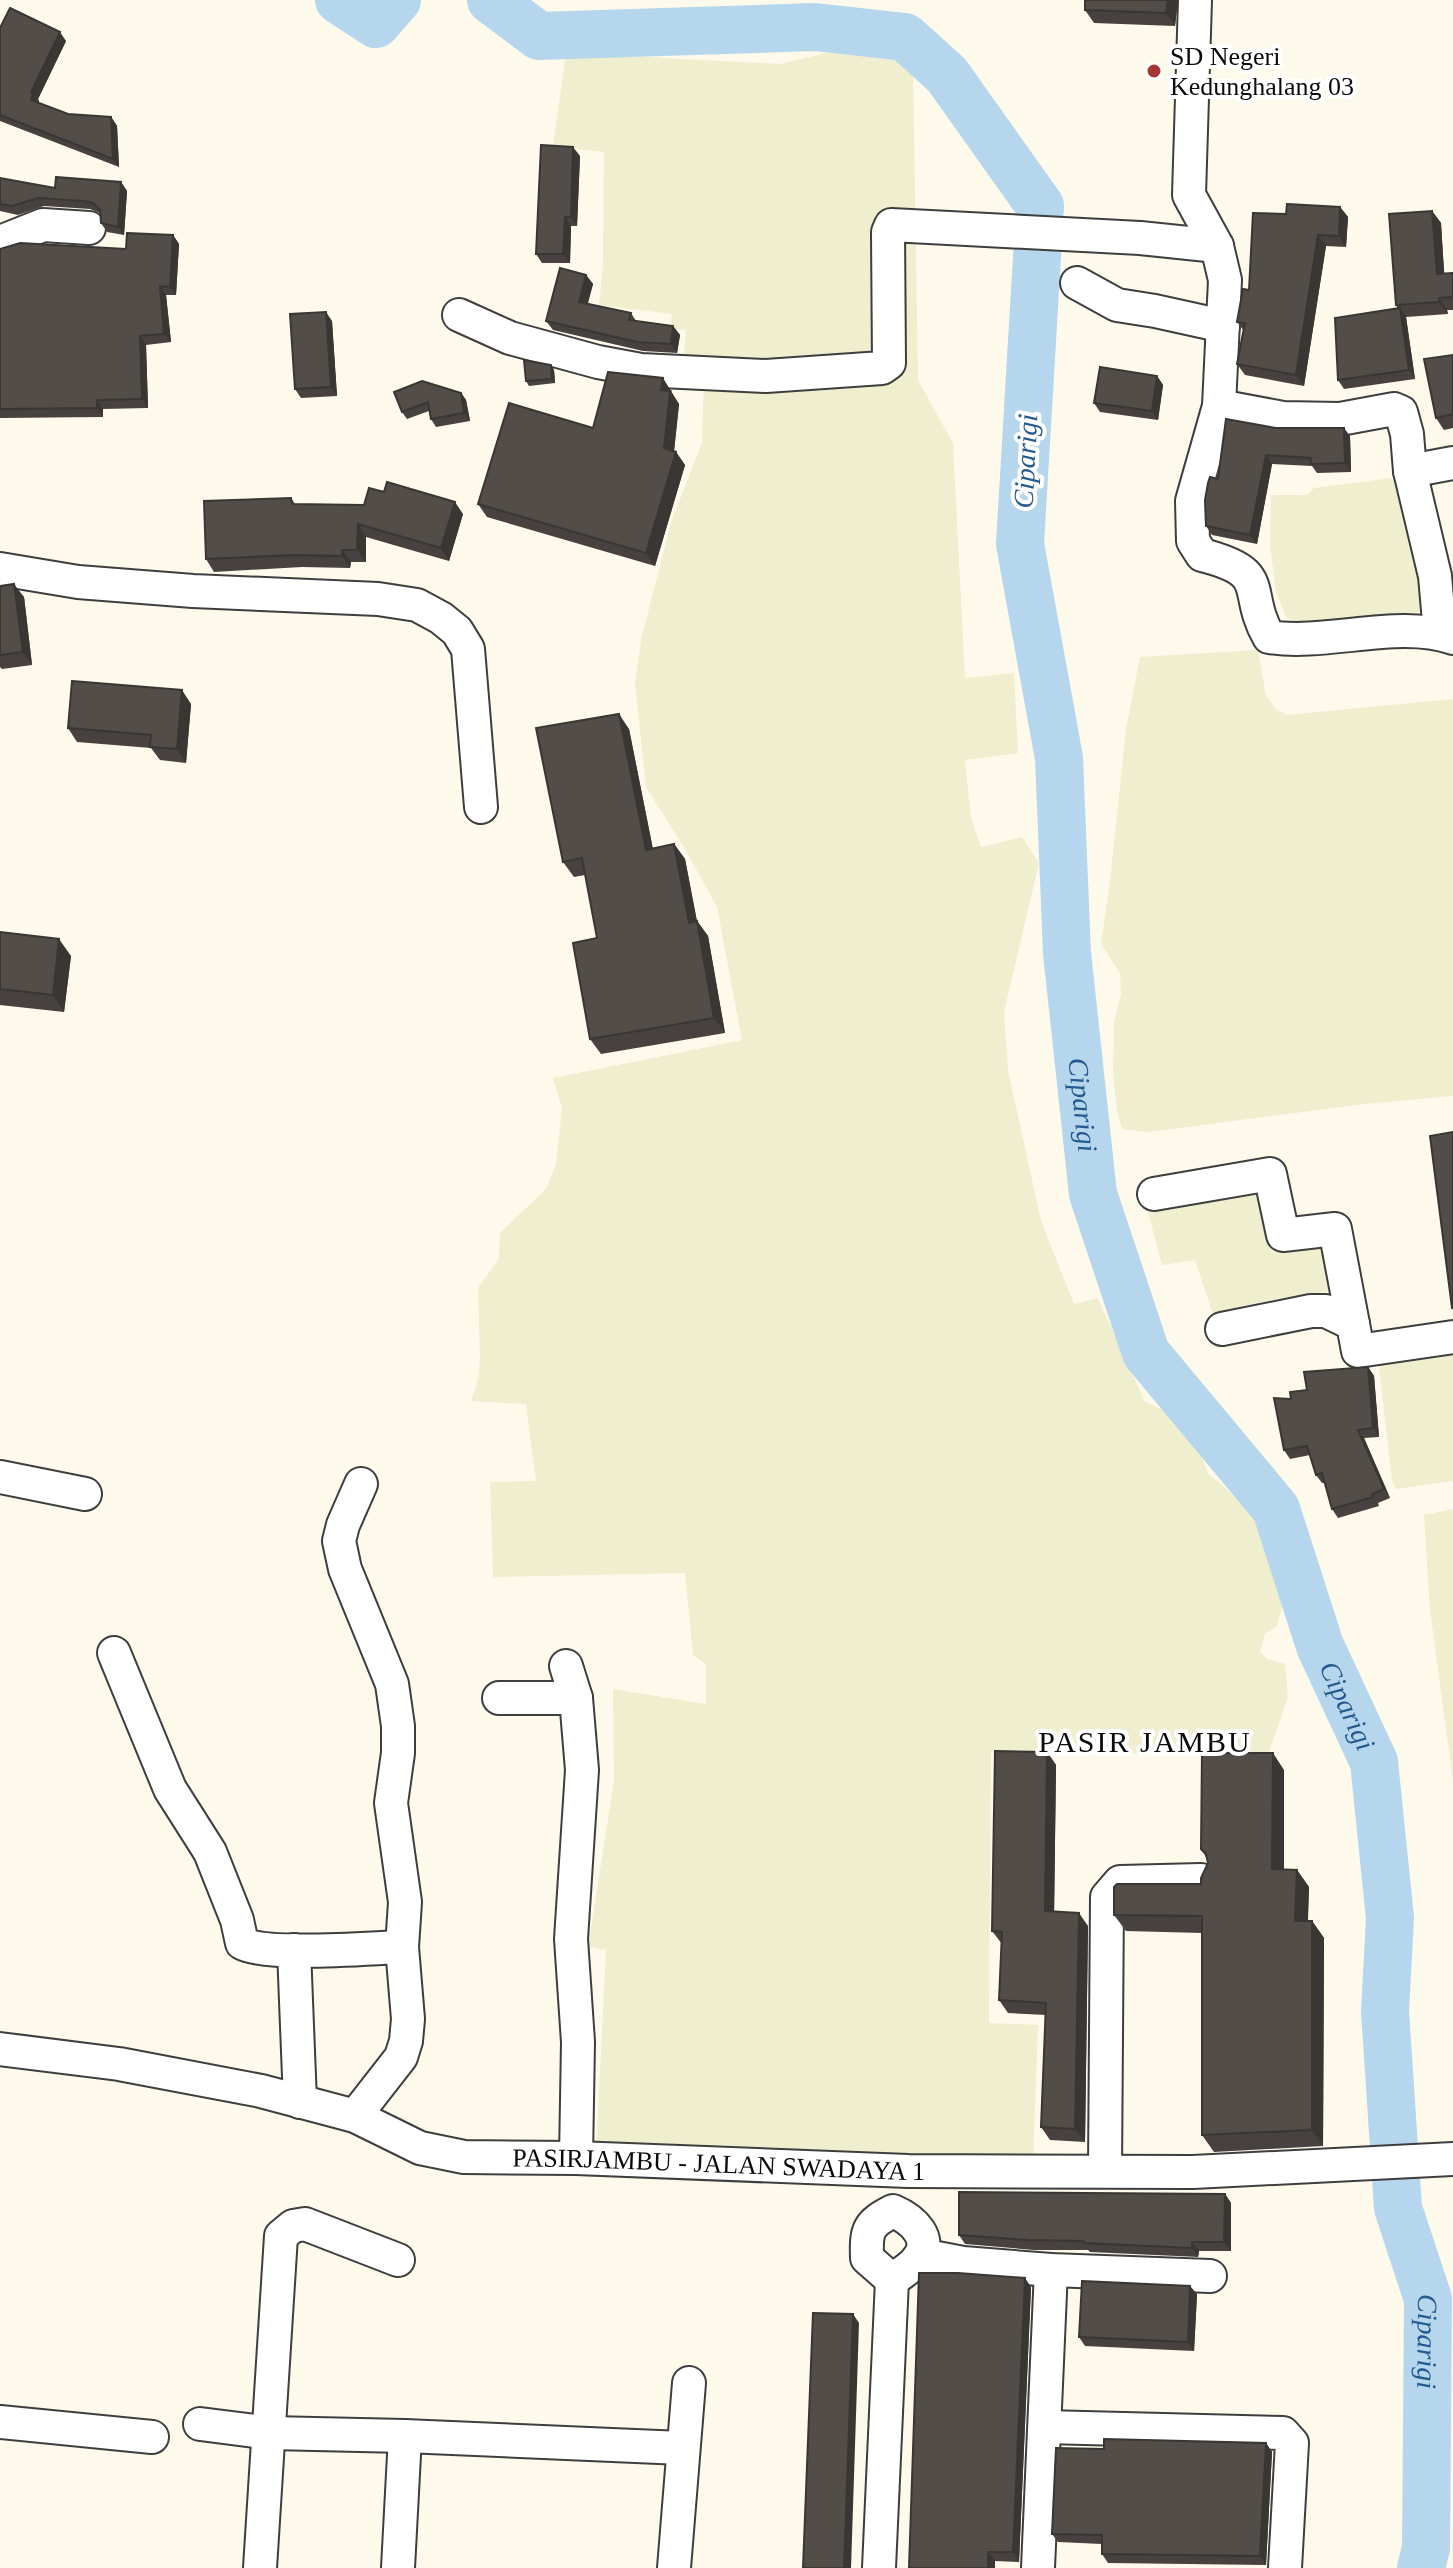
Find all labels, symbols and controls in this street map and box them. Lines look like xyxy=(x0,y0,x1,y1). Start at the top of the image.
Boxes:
place label: SD Negeri Kedunghalang 03 xyxy=(1170,42,1354,101)
marker: SD Negeri Kedunghalang 03 xyxy=(1145,62,1163,80)
water label: Ciparigi xyxy=(1008,413,1043,509)
water label: Ciparigi xyxy=(1062,1056,1103,1154)
water label: Ciparigi xyxy=(1313,1656,1381,1755)
district label: PASIR JAMBU xyxy=(1038,1725,1252,1758)
street label: PASIRJAMBU - JALAN SWADAYA 1 xyxy=(512,2143,925,2186)
water label: Ciparigi xyxy=(1411,2294,1443,2389)

